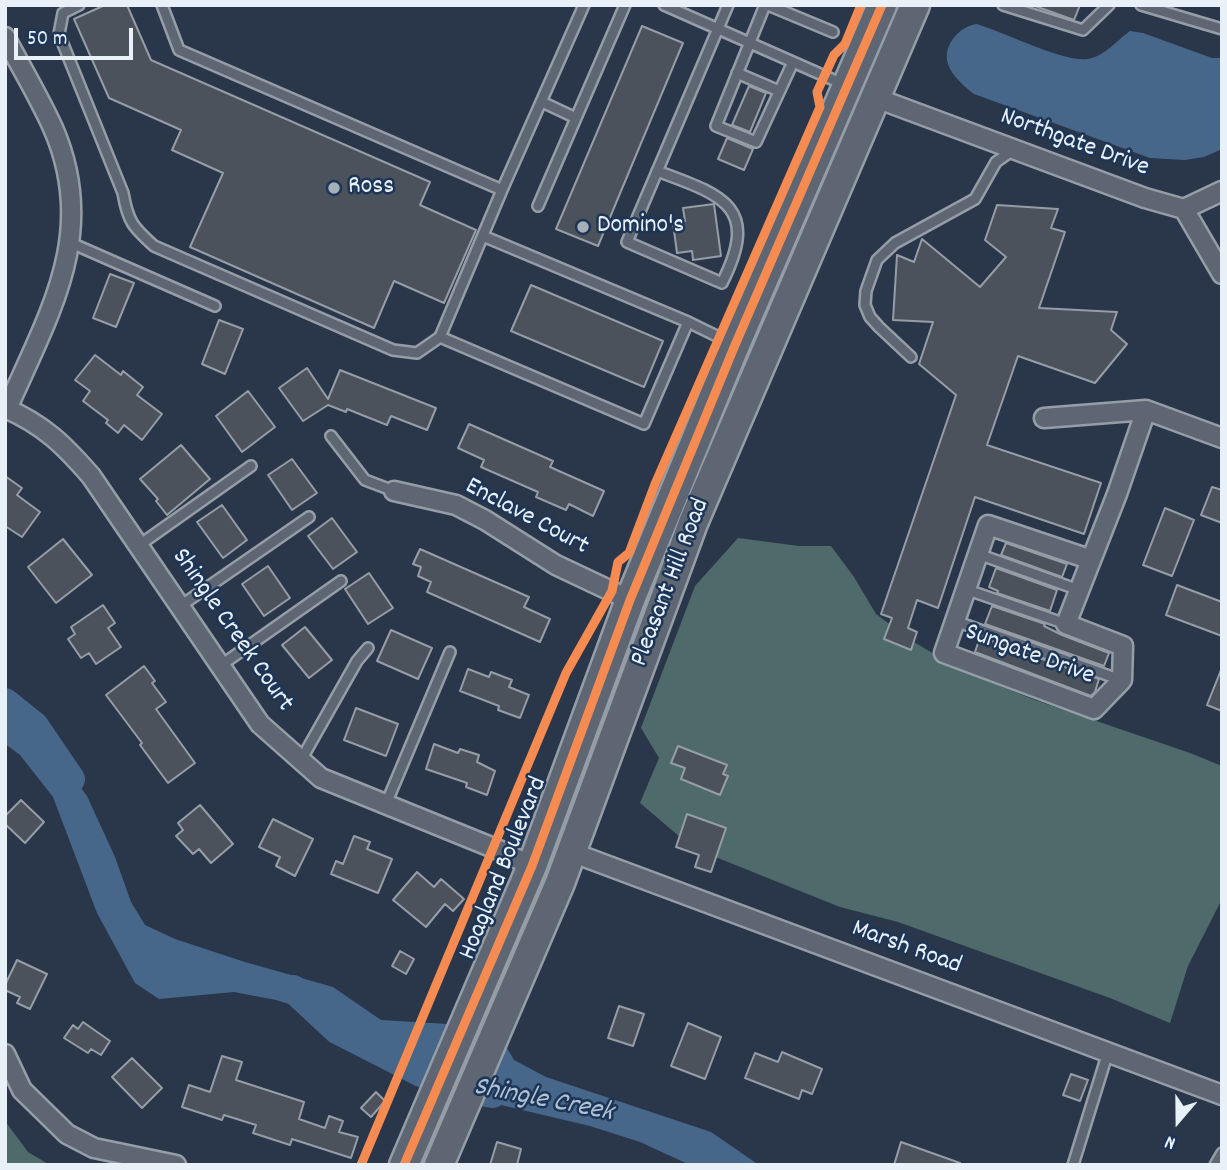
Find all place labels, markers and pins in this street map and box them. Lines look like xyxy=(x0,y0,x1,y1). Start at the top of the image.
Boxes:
place label: Ross xyxy=(348,172,394,204)
marker: Ross xyxy=(326,180,342,196)
place label: Domino's xyxy=(597,211,684,243)
marker: Domino's xyxy=(575,219,591,235)

